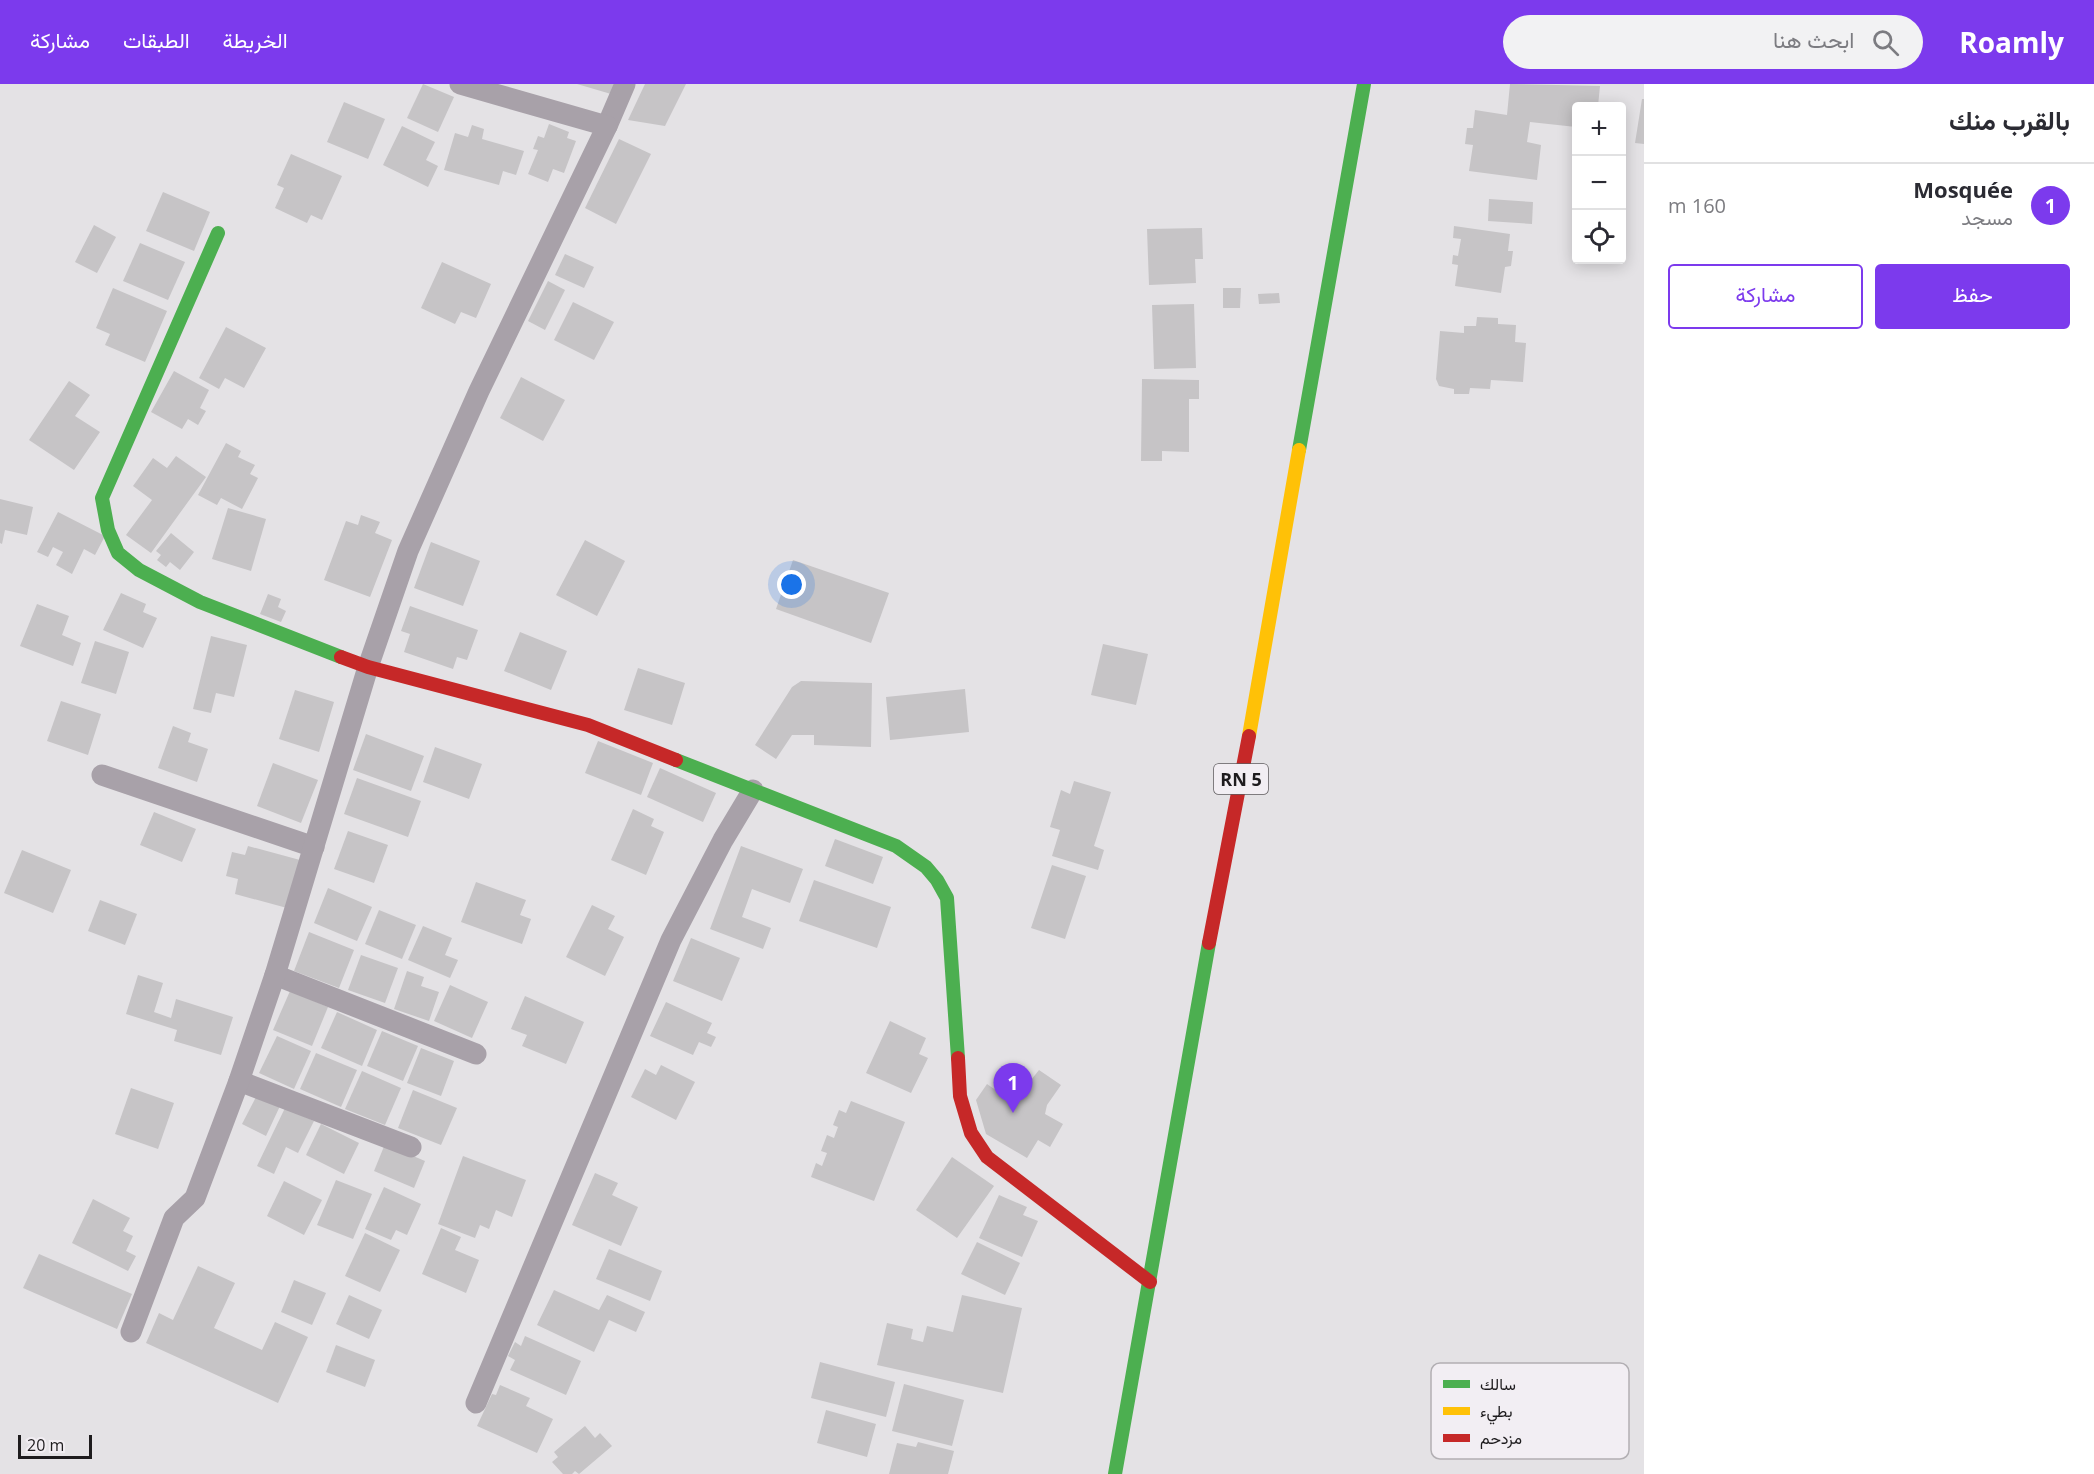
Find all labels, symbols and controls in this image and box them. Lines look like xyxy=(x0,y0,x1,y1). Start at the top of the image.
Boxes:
search box xyxy=(1503,15,1923,69)
text: Roamly xyxy=(1959,23,2064,61)
text: ابحث هنا xyxy=(1773,24,1854,54)
text: مشاركة xyxy=(30,26,90,54)
text: الطبقات xyxy=(123,26,190,54)
text: الخريطة xyxy=(223,26,288,54)
icon: search xyxy=(1869,26,1902,59)
map controls xyxy=(1572,102,1626,264)
button: + xyxy=(1572,102,1626,156)
text: بالقرب منك xyxy=(1949,102,2070,138)
button: − xyxy=(1572,156,1626,210)
text: Mosquée xyxy=(1913,174,2013,204)
text: 160 m xyxy=(1668,192,1726,219)
text: 1 xyxy=(2045,192,2056,219)
text: مسجد xyxy=(1961,204,2013,231)
button: locate xyxy=(1572,210,1626,264)
button: مشاركة xyxy=(1668,264,1863,329)
button: حفظ xyxy=(1875,264,2070,329)
your location xyxy=(777,570,806,599)
road number: RN 5 xyxy=(1214,764,1268,794)
pin: 1 xyxy=(994,1064,1032,1113)
legend xyxy=(1431,1363,1629,1459)
text: سالك xyxy=(1480,1373,1516,1395)
text: بطيء xyxy=(1480,1400,1512,1425)
text: مزدحم xyxy=(1480,1427,1522,1449)
scale bar xyxy=(18,1432,92,1460)
text: 20 m xyxy=(27,1434,64,1456)

